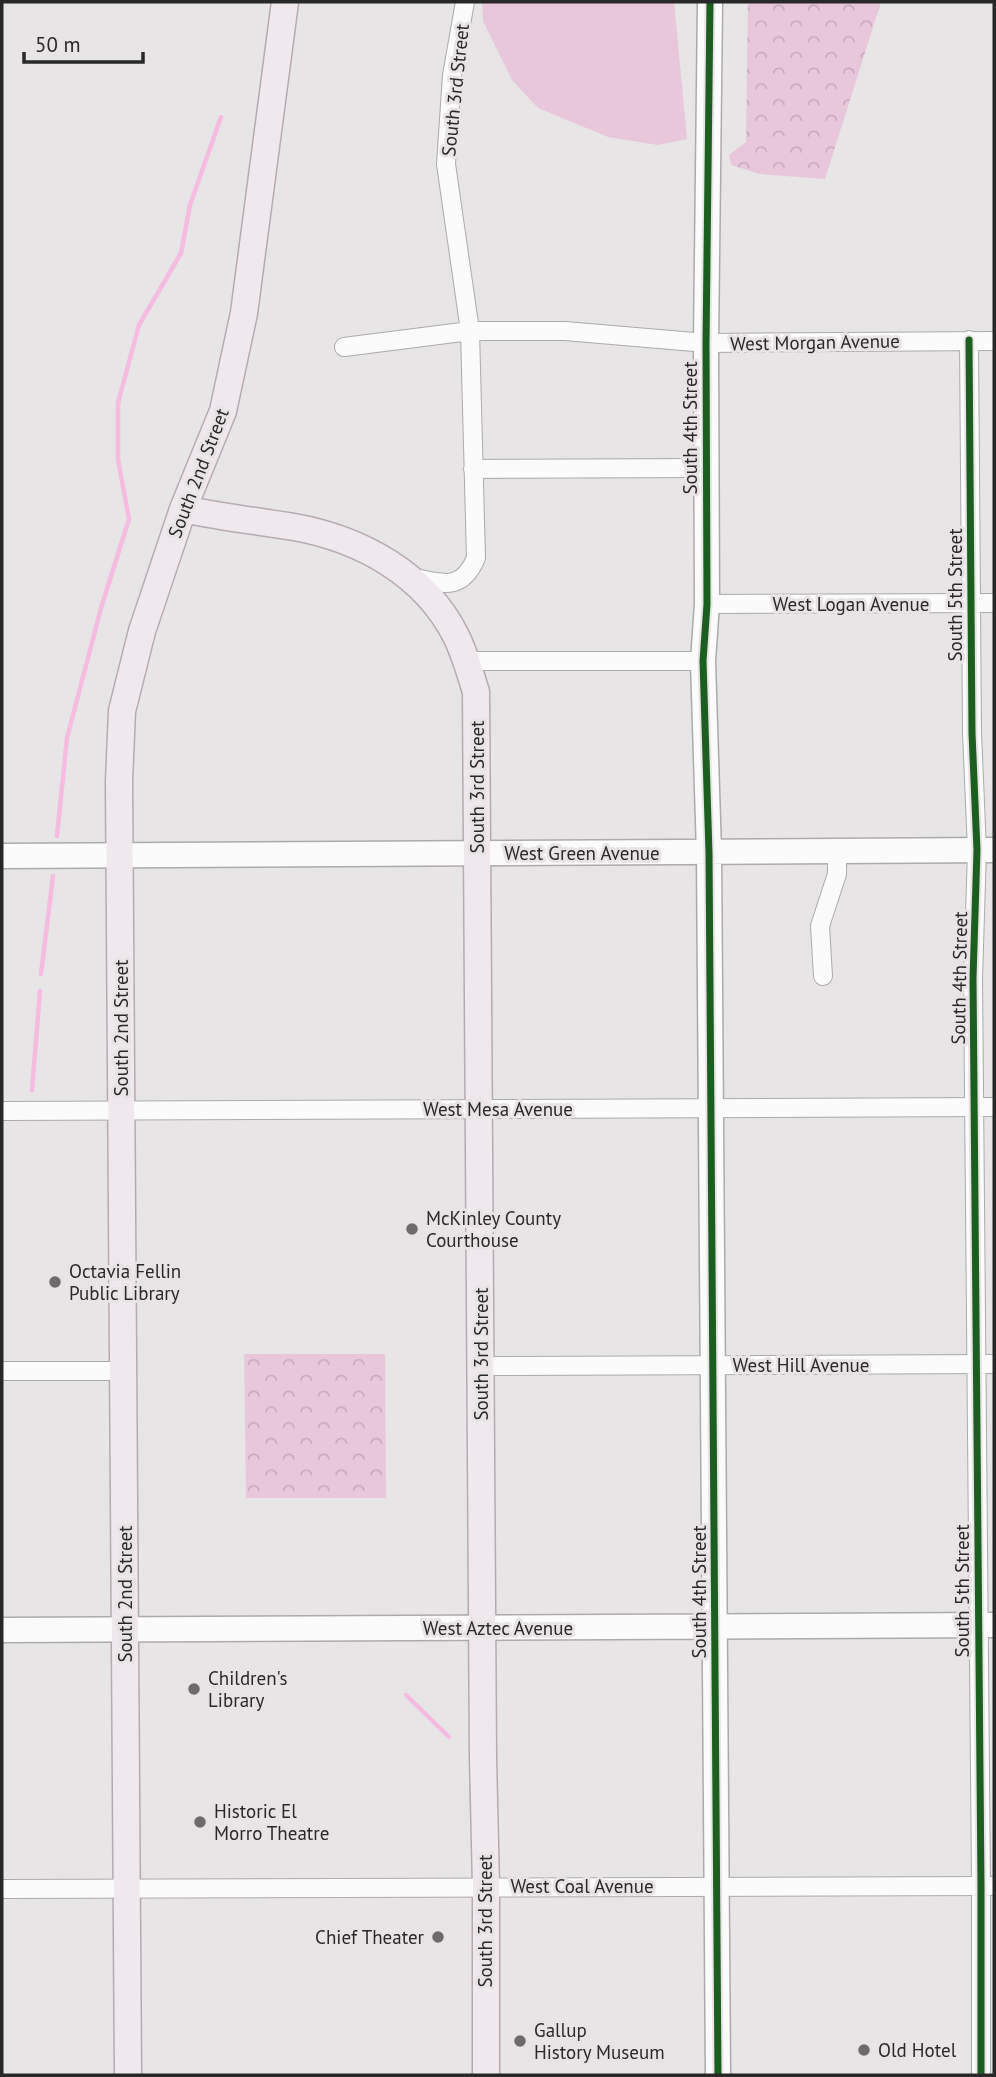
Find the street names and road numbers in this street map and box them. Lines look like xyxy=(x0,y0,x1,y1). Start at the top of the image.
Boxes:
street label: South 3rd Street xyxy=(436,22,474,157)
street label: West Morgan Avenue xyxy=(730,329,900,355)
street label: South 4th Street xyxy=(678,361,702,495)
street label: South 2nd Street xyxy=(162,404,234,541)
street label: South 5th Street xyxy=(943,528,967,662)
street label: West Logan Avenue xyxy=(773,592,929,616)
street label: South 3rd Street xyxy=(465,720,489,854)
street label: West Green Avenue xyxy=(504,841,660,865)
street label: South 4th Street xyxy=(946,911,972,1045)
street label: South 2nd Street xyxy=(109,959,133,1097)
street label: West Mesa Avenue xyxy=(423,1097,573,1121)
street label: South 3rd Street xyxy=(469,1287,493,1421)
street label: West Hill Avenue xyxy=(733,1353,869,1377)
street label: South 5th Street xyxy=(950,1524,974,1658)
street label: South 2nd Street xyxy=(113,1525,137,1663)
street label: South 4th Street xyxy=(687,1525,711,1659)
street label: West Aztec Avenue xyxy=(423,1616,573,1640)
street label: South 3rd Street xyxy=(473,1854,497,1988)
street label: West Coal Avenue xyxy=(510,1874,654,1898)

